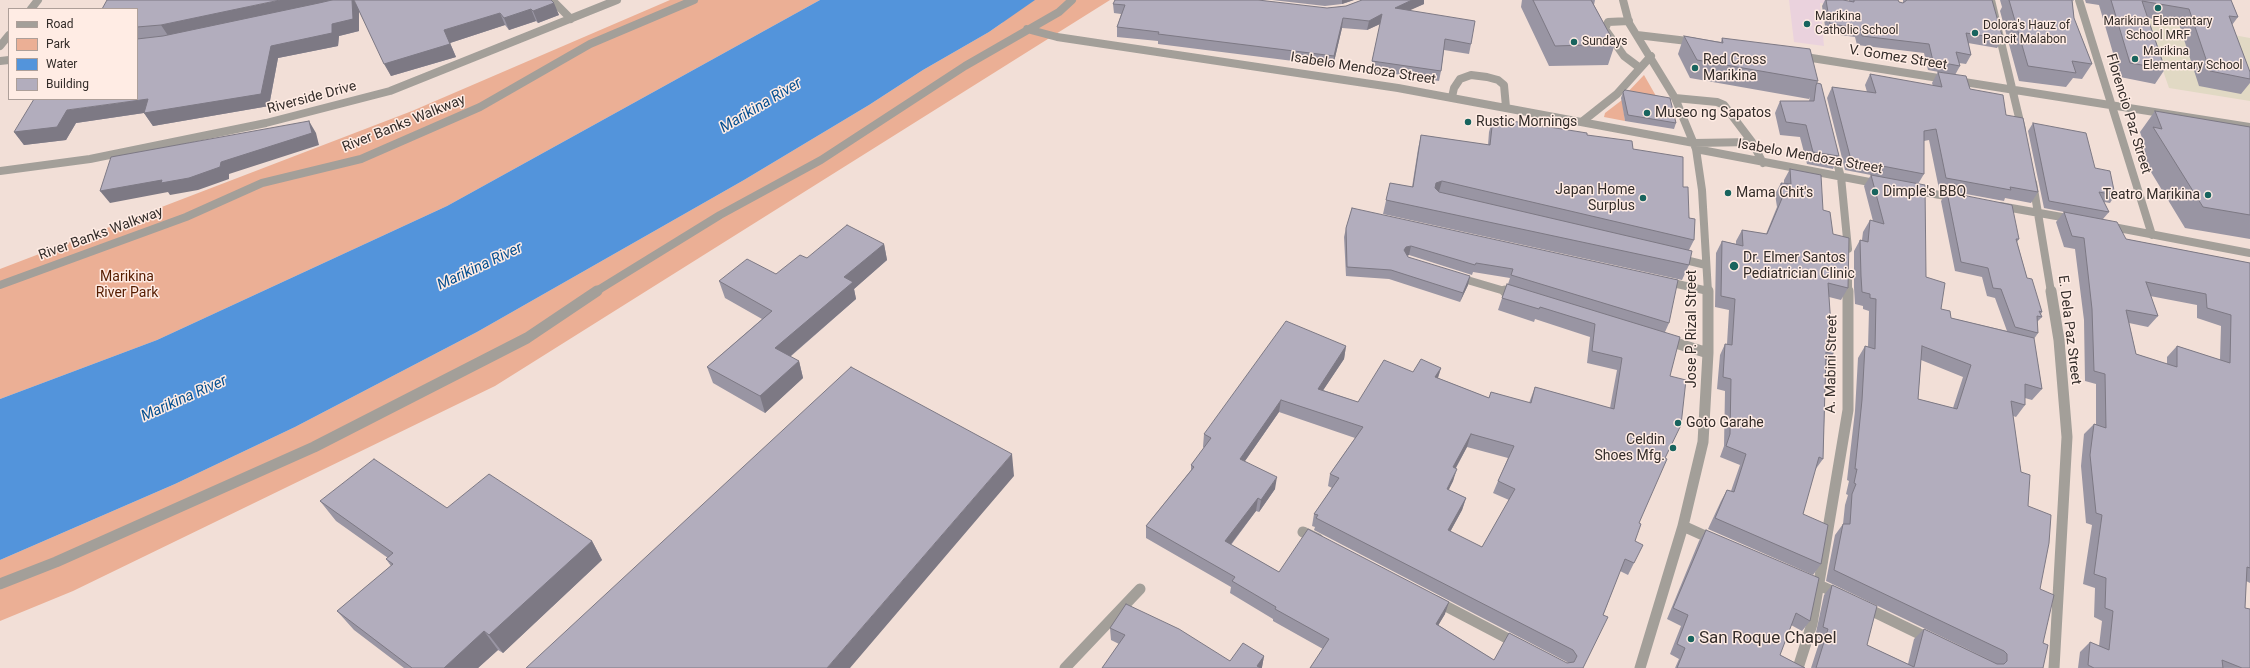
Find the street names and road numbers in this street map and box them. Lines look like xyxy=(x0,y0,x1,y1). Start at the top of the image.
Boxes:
street label: V. Gomez Street xyxy=(1848,42,1948,74)
street label: Isabelo Mendoza Street xyxy=(1289,49,1437,89)
street label: Florencio Paz Street xyxy=(2102,52,2154,176)
street label: Riverside Drive xyxy=(266,78,358,118)
street label: River Banks Walkway xyxy=(340,92,468,156)
street label: Isabelo Mendoza Street xyxy=(1736,136,1884,178)
street label: River Banks Walkway xyxy=(36,204,166,264)
street label: Jose P. Rizal Street xyxy=(1684,270,1700,388)
street label: E. Dela Paz Street xyxy=(2054,274,2084,386)
street label: A. Mabini Street xyxy=(1823,314,1841,414)

